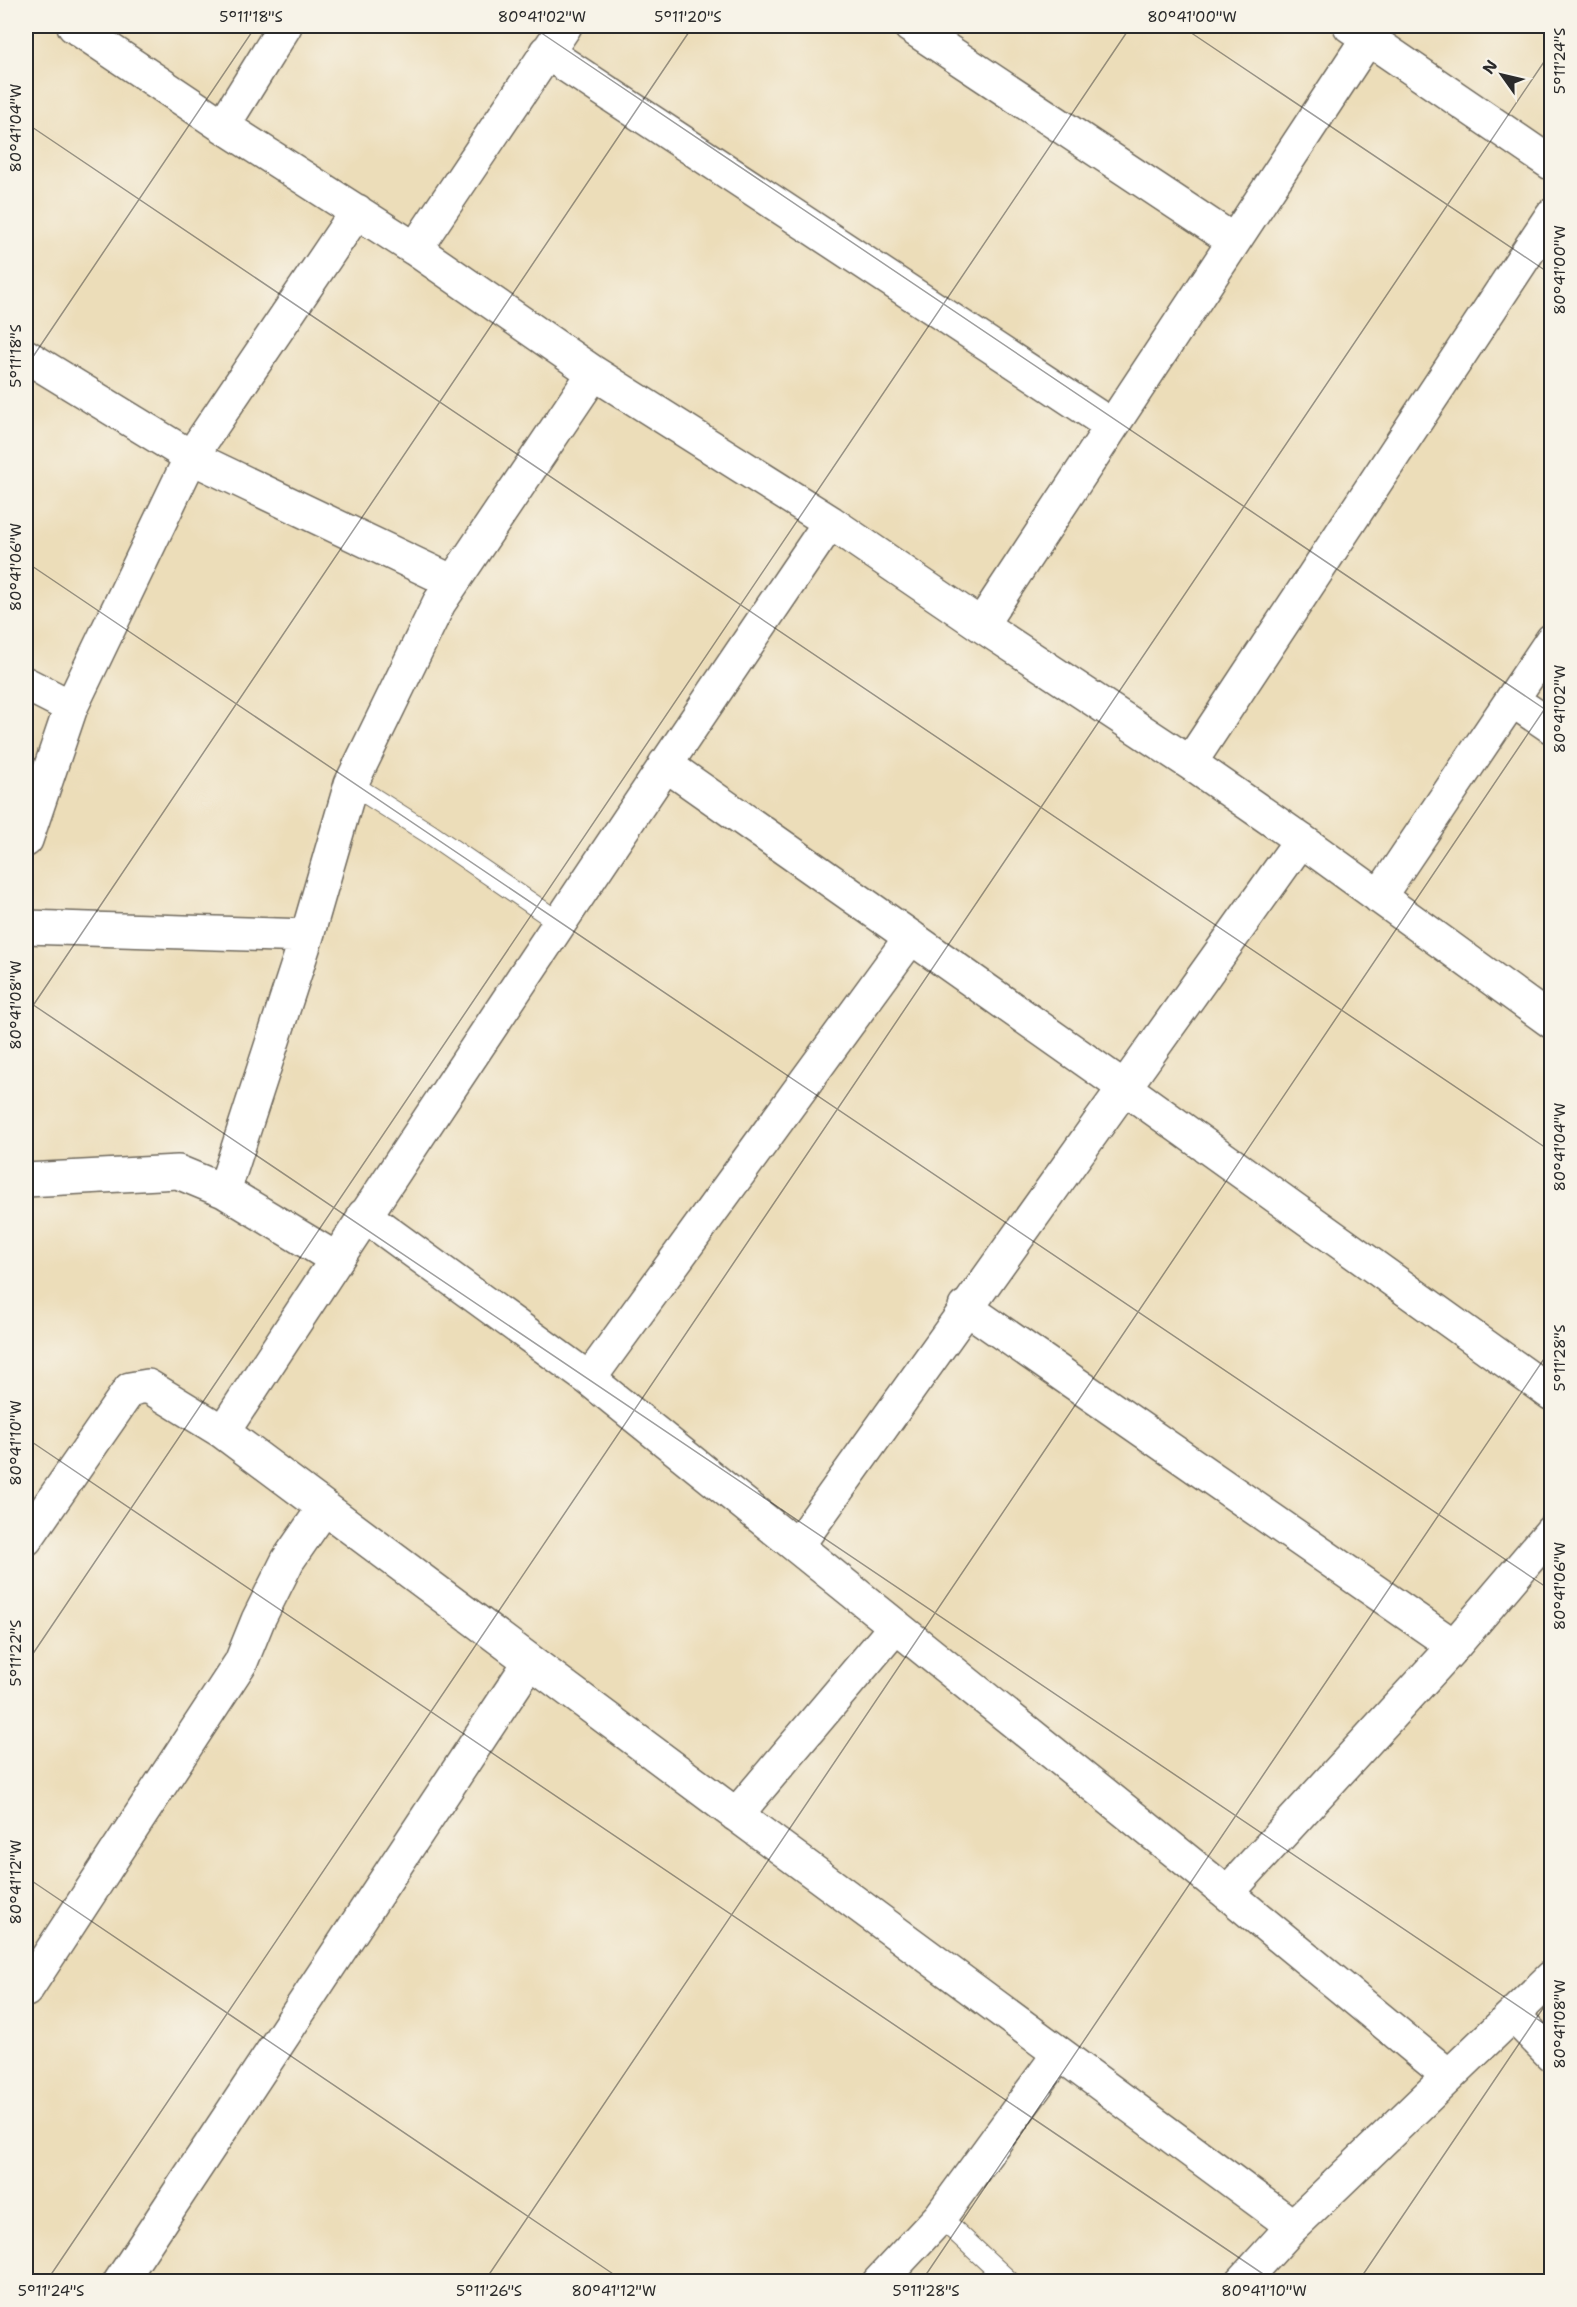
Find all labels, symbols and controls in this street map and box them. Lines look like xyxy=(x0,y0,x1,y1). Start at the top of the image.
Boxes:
text: 5°11'18"S xyxy=(219,7,283,27)
text: 80°41'02"W xyxy=(498,7,586,27)
text: 5°11'20"S xyxy=(654,7,722,27)
text: 80°41'00"W xyxy=(1147,7,1237,27)
text: 5°11'24"S xyxy=(1550,28,1570,94)
north arrow xyxy=(1472,45,1532,105)
text: N xyxy=(1478,56,1502,78)
text: 80°41'04"W xyxy=(6,83,26,173)
text: 80°41'00"W xyxy=(1550,225,1570,315)
text: 5°11'18"S xyxy=(6,324,26,388)
text: 80°41'06"W xyxy=(6,523,26,611)
text: 80°41'02"W xyxy=(1550,665,1570,753)
text: 80°41'08"W xyxy=(6,960,26,1050)
text: 80°41'04"W xyxy=(1550,1102,1570,1192)
text: 5°11'28"S xyxy=(1550,1324,1570,1392)
text: 80°41'10"W xyxy=(6,1400,26,1486)
text: 80°41'06"W xyxy=(1550,1542,1570,1630)
text: 5°11'22"S xyxy=(6,1620,26,1686)
text: 80°41'12"W xyxy=(6,1840,26,1924)
text: 80°41'08"W xyxy=(1550,1979,1570,2069)
text: 5°11'24"S xyxy=(18,2281,84,2301)
text: 5°11'26"S xyxy=(456,2281,522,2301)
text: 80°41'12"W xyxy=(572,2281,656,2301)
text: 5°11'28"S xyxy=(892,2281,960,2301)
text: 80°41'10"W xyxy=(1221,2281,1307,2301)

